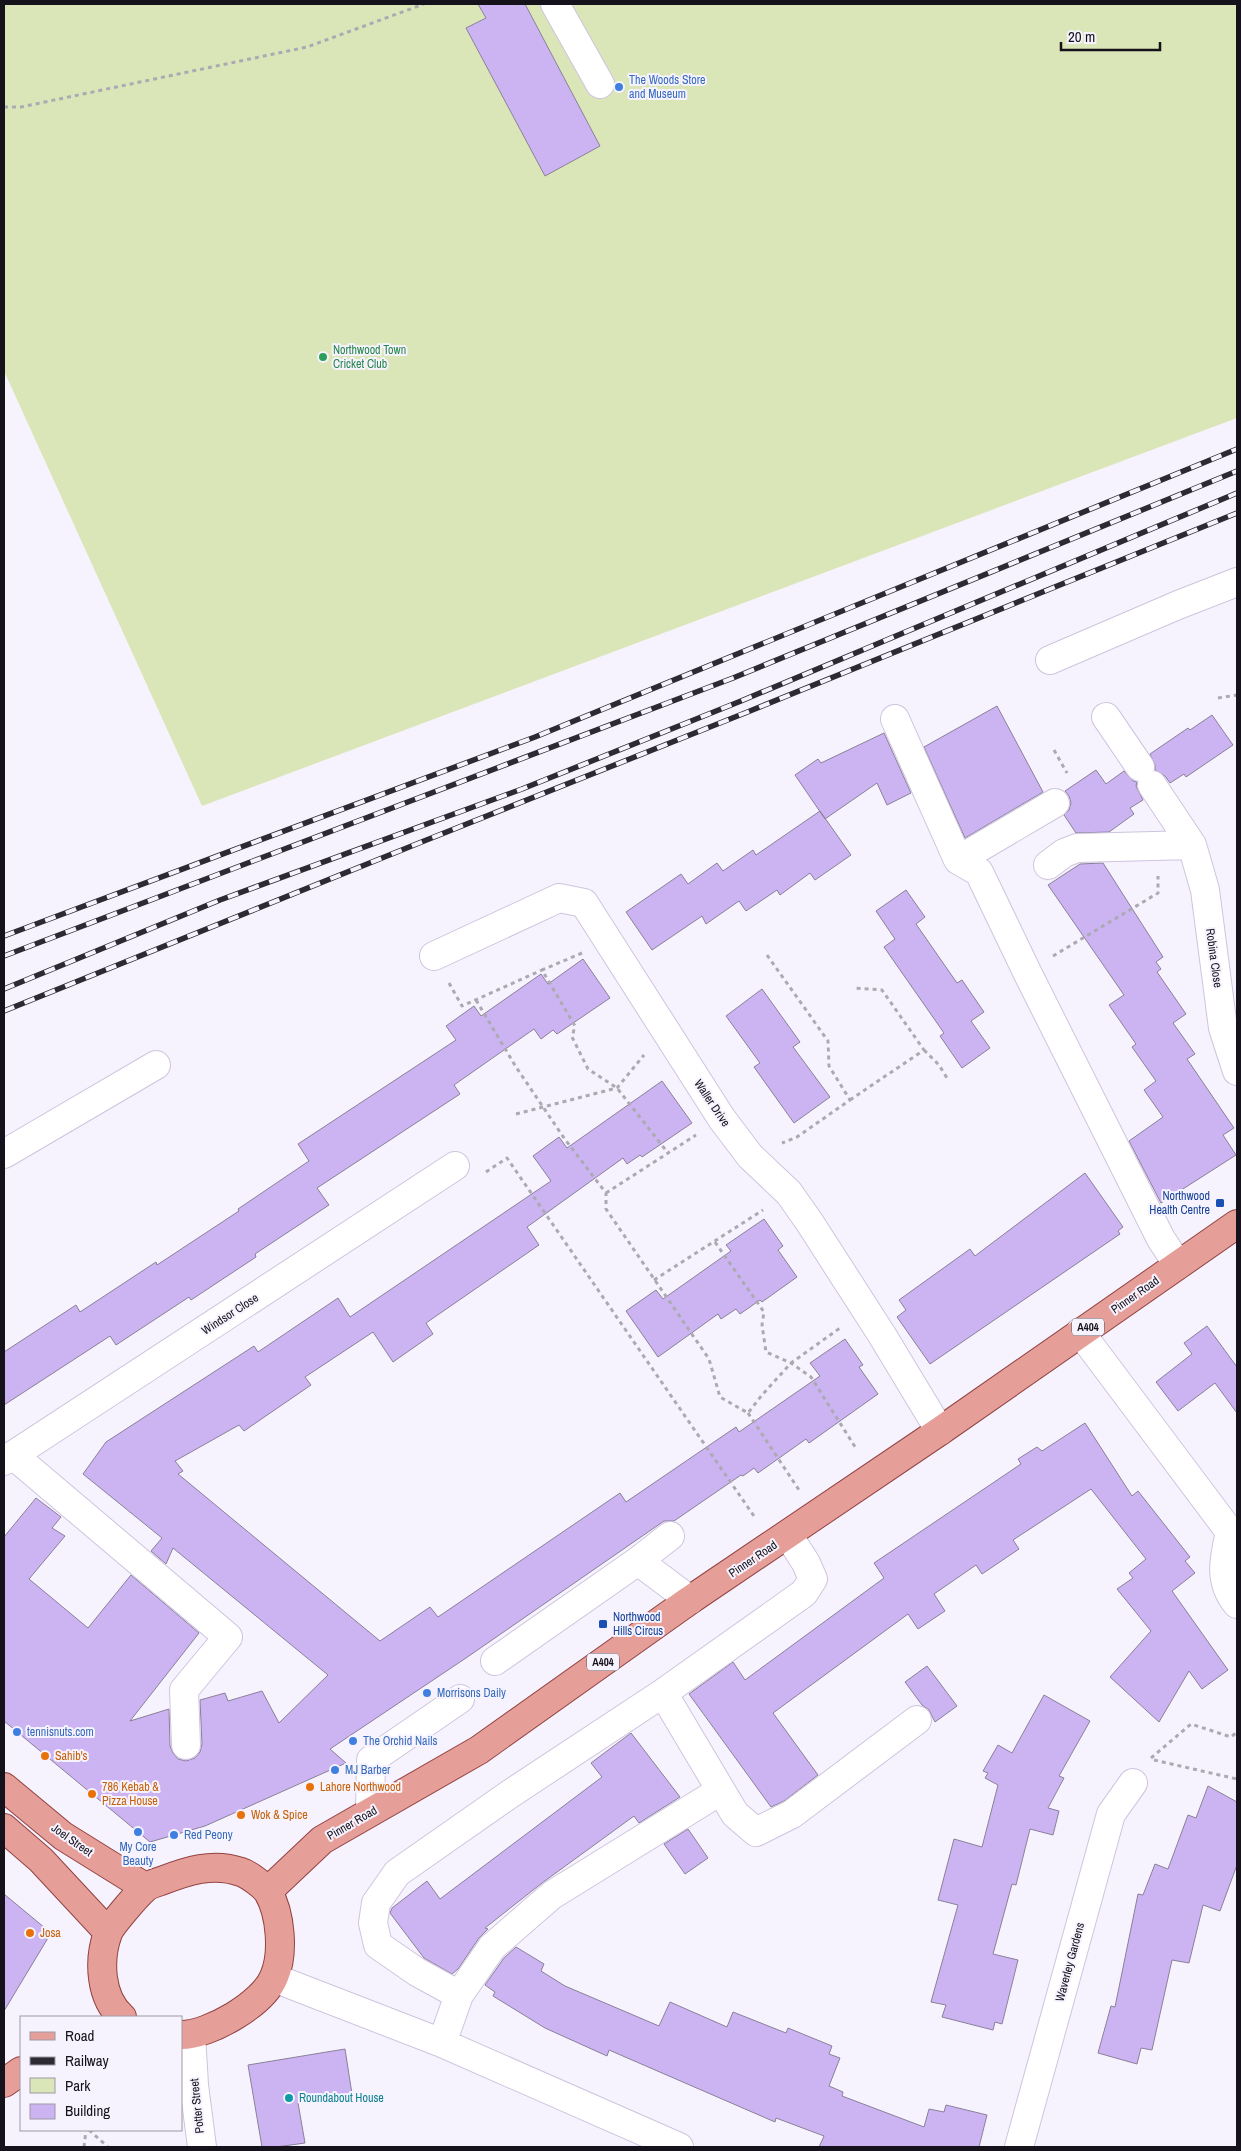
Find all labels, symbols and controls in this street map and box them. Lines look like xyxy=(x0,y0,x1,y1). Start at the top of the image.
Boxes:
scale bar xyxy=(1061,20,1160,52)
text: 20 m xyxy=(1068,26,1095,47)
place label: The Woods Store and Museum xyxy=(629,72,705,102)
marker: The Woods Store and Museum xyxy=(613,81,625,93)
place label: Northwood Town Cricket Club xyxy=(333,342,406,372)
marker: Northwood Town Cricket Club xyxy=(317,351,329,363)
street label: Robina Close xyxy=(1202,927,1226,989)
street label: Waller Drive xyxy=(690,1076,734,1130)
place label: Northwood Health Centre xyxy=(1149,1188,1210,1218)
marker: Northwood Health Centre xyxy=(1214,1197,1226,1209)
street label: Pinner Road xyxy=(1108,1273,1162,1317)
street label: Windsor Close xyxy=(199,1290,261,1338)
road number: A404 xyxy=(1072,1318,1104,1335)
street label: Pinner Road xyxy=(726,1537,780,1581)
place label: Northwood Hills Circus xyxy=(613,1609,663,1639)
marker: Northwood Hills Circus xyxy=(597,1618,609,1630)
road number: A404 xyxy=(587,1654,619,1670)
place label: Morrisons Daily xyxy=(437,1685,506,1701)
marker: Morrisons Daily xyxy=(421,1687,433,1699)
place label: tennisnuts.com xyxy=(27,1724,94,1740)
marker: tennisnuts.com xyxy=(11,1726,23,1738)
place label: The Orchid Nails xyxy=(363,1733,437,1749)
marker: The Orchid Nails xyxy=(347,1735,359,1747)
place label: Sahib's xyxy=(55,1748,88,1764)
marker: Sahib's xyxy=(39,1750,51,1762)
place label: MJ Barber xyxy=(345,1762,391,1778)
marker: MJ Barber xyxy=(329,1764,341,1776)
place label: 786 Kebab & Pizza House xyxy=(102,1779,159,1809)
place label: Lahore Northwood xyxy=(320,1779,401,1795)
marker: Lahore Northwood xyxy=(304,1781,316,1793)
marker: 786 Kebab & Pizza House xyxy=(86,1788,98,1800)
street label: Pinner Road xyxy=(324,1802,380,1844)
place label: Wok & Spice xyxy=(251,1807,308,1823)
marker: Wok & Spice xyxy=(235,1809,247,1821)
street label: Joel Street xyxy=(48,1820,96,1860)
marker: My Core Beauty xyxy=(132,1826,144,1838)
place label: Red Peony xyxy=(184,1827,233,1843)
marker: Red Peony xyxy=(168,1829,180,1841)
place label: My Core Beauty xyxy=(119,1839,157,1869)
street label: Waverley Gardens xyxy=(1052,1921,1088,2003)
place label: Josa xyxy=(40,1925,61,1941)
marker: Josa xyxy=(24,1927,36,1939)
legend xyxy=(20,2016,182,2131)
text: Road xyxy=(65,2025,94,2046)
text: Railway xyxy=(65,2050,110,2071)
text: Park xyxy=(65,2075,91,2096)
street label: Potter Street xyxy=(186,2077,208,2134)
place label: Roundabout House xyxy=(299,2090,384,2106)
marker: Roundabout House xyxy=(283,2092,295,2104)
text: Building xyxy=(65,2100,110,2121)

